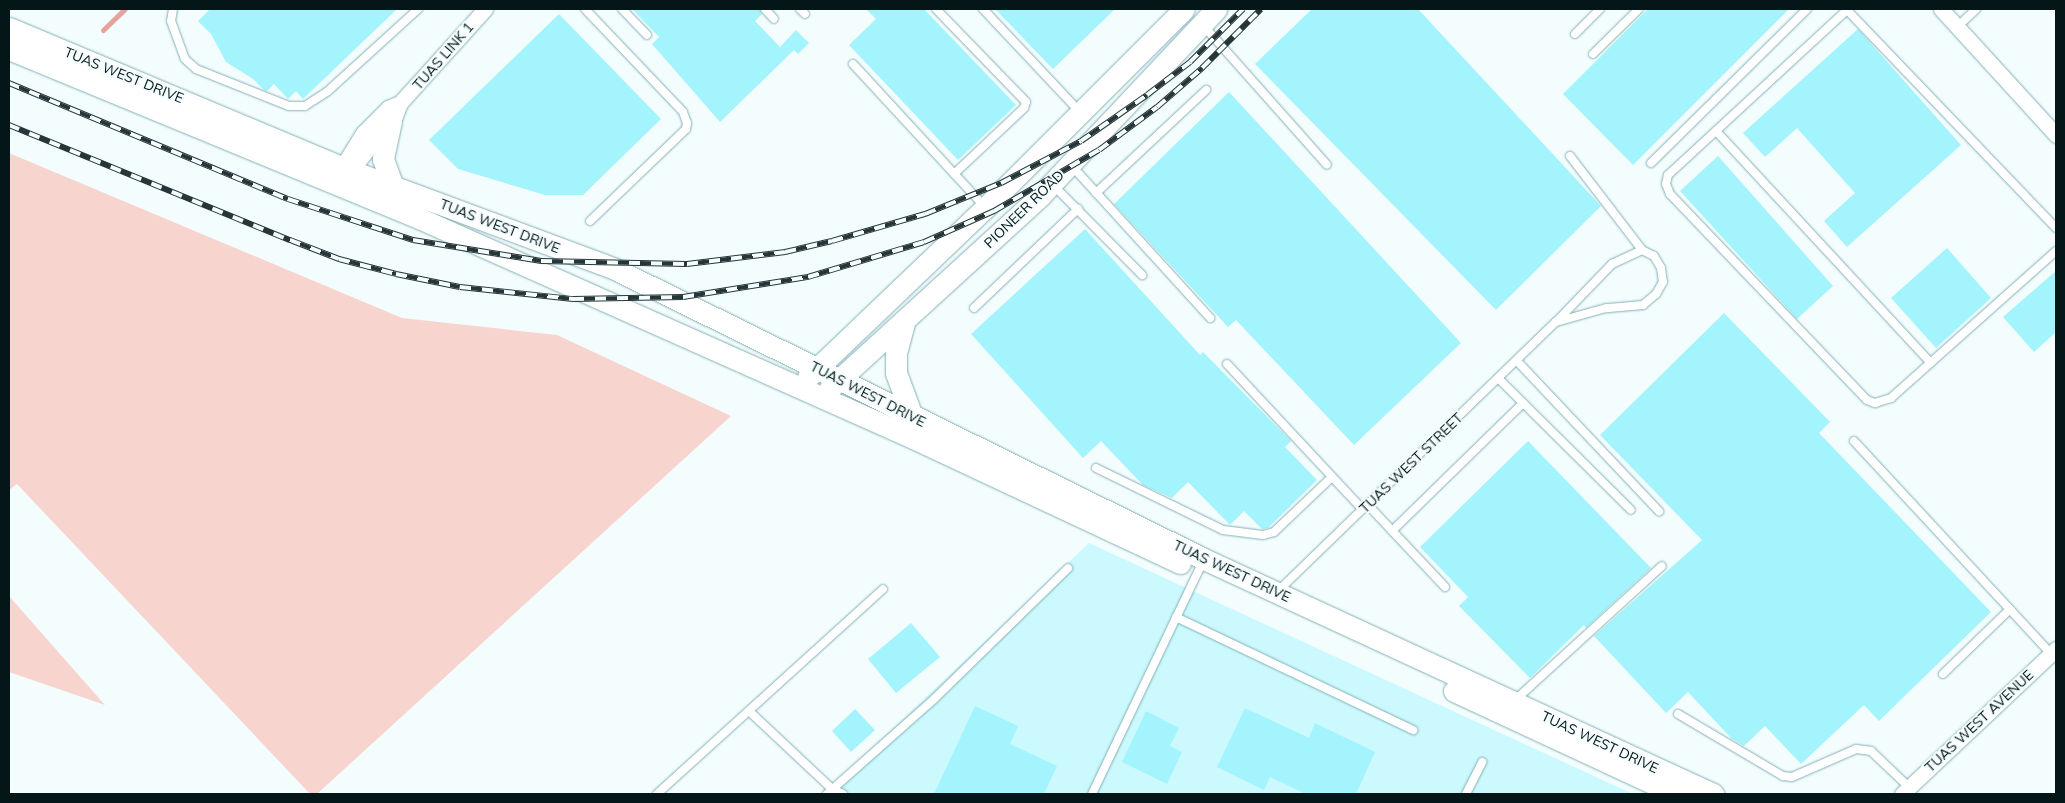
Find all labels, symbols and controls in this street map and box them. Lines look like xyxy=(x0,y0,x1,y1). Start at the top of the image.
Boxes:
street label: TUAS LINK 1 xyxy=(409,19,477,93)
street label: TUAS WEST DRIVE xyxy=(62,43,186,107)
street label: PIONEER ROAD xyxy=(980,167,1068,251)
street label: TUAS WEST DRIVE xyxy=(438,195,562,257)
street label: TUAS WEST DRIVE xyxy=(808,358,928,430)
street label: TUAS WEST STREET xyxy=(1356,409,1466,517)
street label: TUAS WEST DRIVE xyxy=(1171,537,1293,605)
street label: TUAS WEST AVENUE xyxy=(1921,666,2037,776)
street label: TUAS WEST DRIVE xyxy=(1539,708,1661,776)

